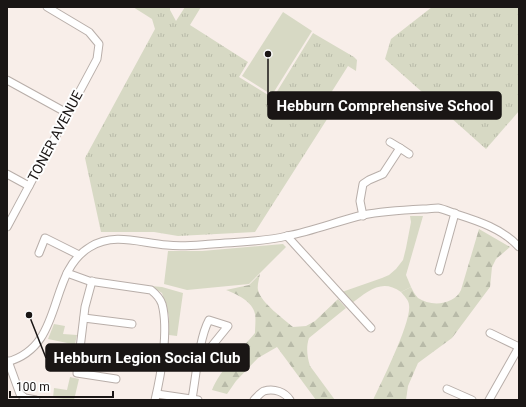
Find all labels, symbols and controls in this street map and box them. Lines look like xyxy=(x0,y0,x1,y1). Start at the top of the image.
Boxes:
street label: TONER AVENUE xyxy=(24,88,86,184)
callout: Hebburn Comprehensive School xyxy=(268,92,501,119)
text: Hebburn Comprehensive School xyxy=(276,97,494,115)
callout: Hebburn Legion Social Club xyxy=(46,344,249,371)
text: Hebburn Legion Social Club xyxy=(54,349,240,367)
scale bar xyxy=(10,373,113,399)
text: 100 m xyxy=(16,380,50,394)

